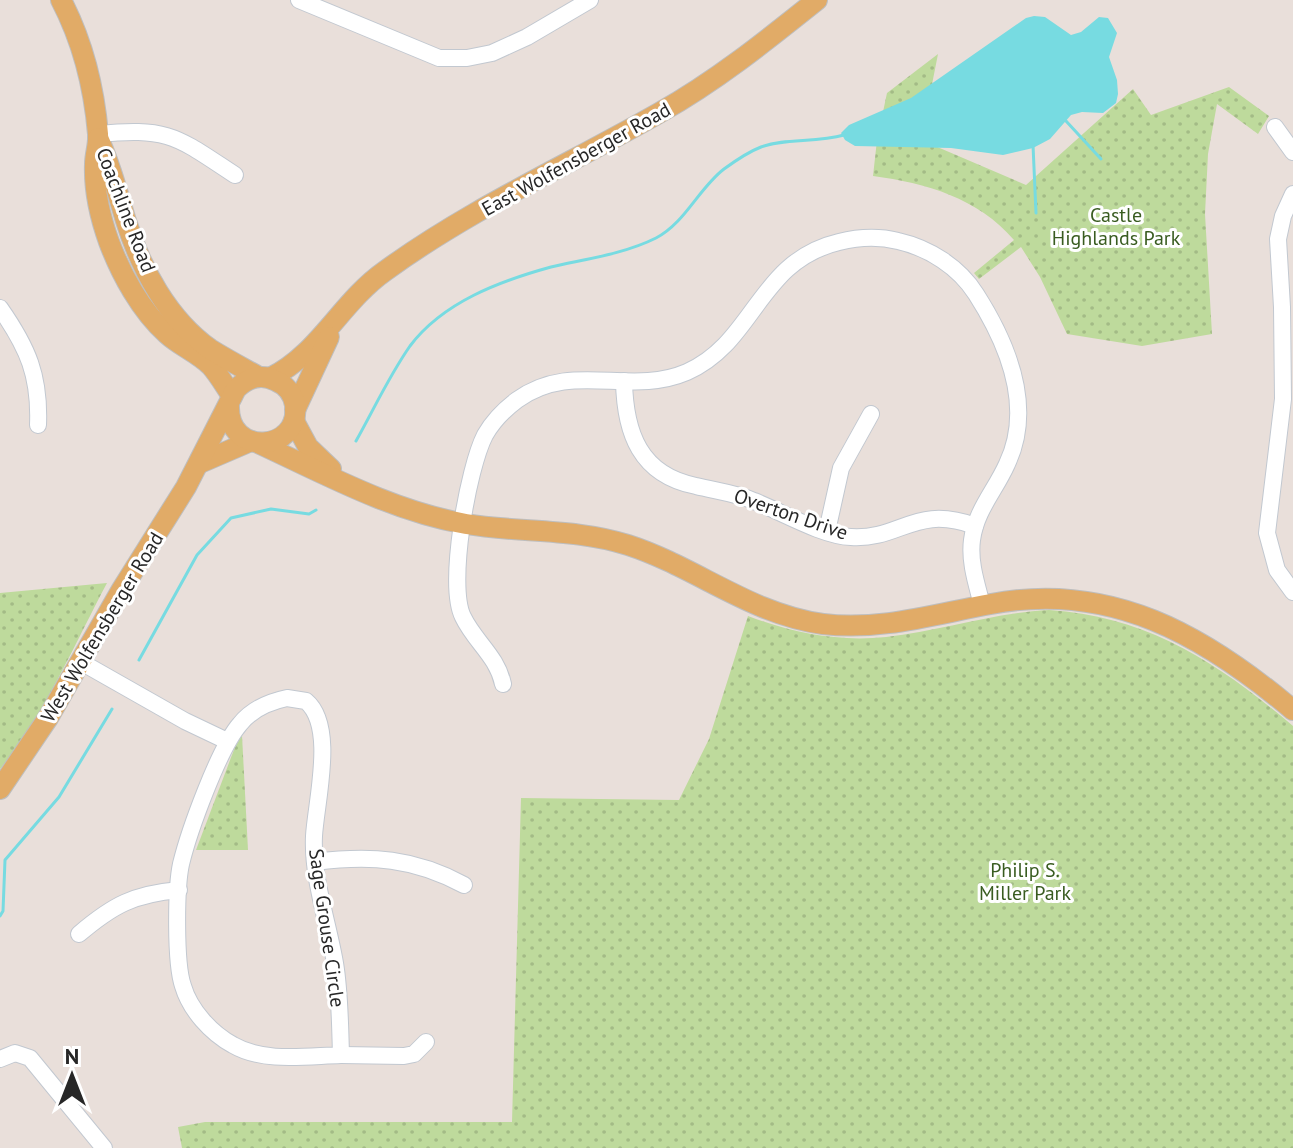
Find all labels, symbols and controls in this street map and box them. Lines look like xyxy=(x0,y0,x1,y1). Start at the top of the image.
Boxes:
street label: East Wolfensberger Road xyxy=(477,96,675,222)
street label: Coachline Road xyxy=(90,144,162,276)
park label: Castle Highlands Park xyxy=(1052,202,1181,251)
street label: Overton Drive xyxy=(731,482,851,546)
street label: West Wolfensberger Road xyxy=(35,527,169,727)
street label: Sage Grouse Circle xyxy=(303,847,351,1009)
park label: Philip S. Miller Park xyxy=(979,857,1071,906)
north arrow xyxy=(32,1036,112,1116)
text: N xyxy=(65,1042,79,1070)

